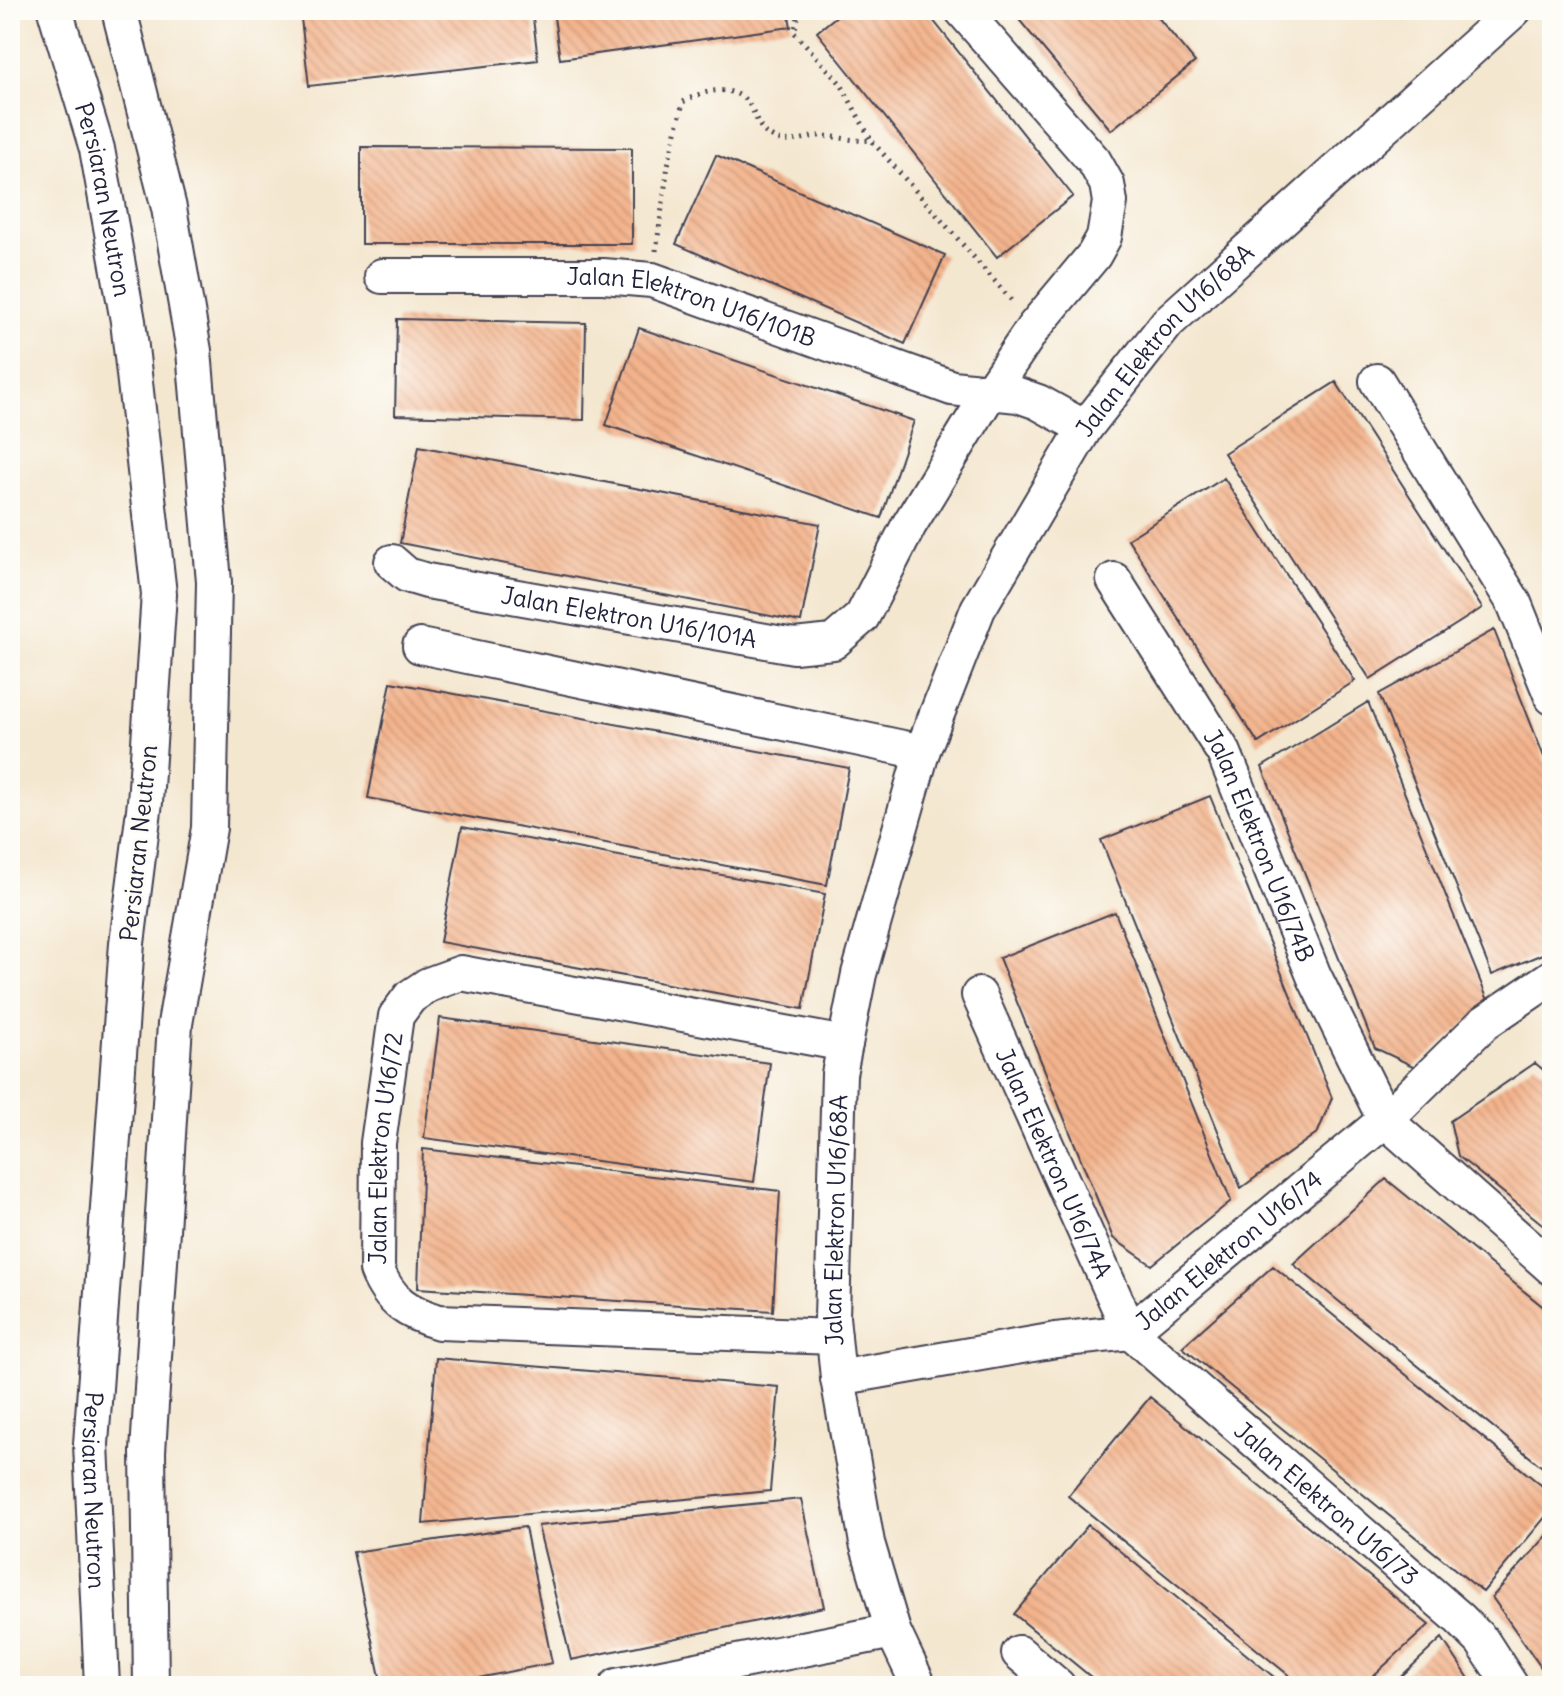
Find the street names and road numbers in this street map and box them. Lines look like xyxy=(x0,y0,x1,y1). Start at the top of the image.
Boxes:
street label: Persiaran Neutron xyxy=(69,99,138,299)
street label: Jalan Elektron U16/68A xyxy=(1069,237,1260,442)
street label: Jalan Elektron U16/101B xyxy=(566,261,820,353)
street label: Jalan Elektron U16/101A xyxy=(499,579,759,654)
street label: Jalan Elektron U16/74B xyxy=(1198,723,1322,966)
street label: Persiaran Neutron xyxy=(113,743,163,943)
street label: Jalan Elektron U16/72 xyxy=(362,1030,409,1265)
street label: Jalan Elektron U16/74A xyxy=(990,1043,1119,1283)
street label: Jalan Elektron U16/68A xyxy=(817,1094,853,1348)
street label: Jalan Elektron U16/74 xyxy=(1129,1164,1328,1336)
street label: Persiaran Neutron xyxy=(76,1391,113,1590)
street label: Jalan Elektron U16/73 xyxy=(1229,1415,1425,1591)

